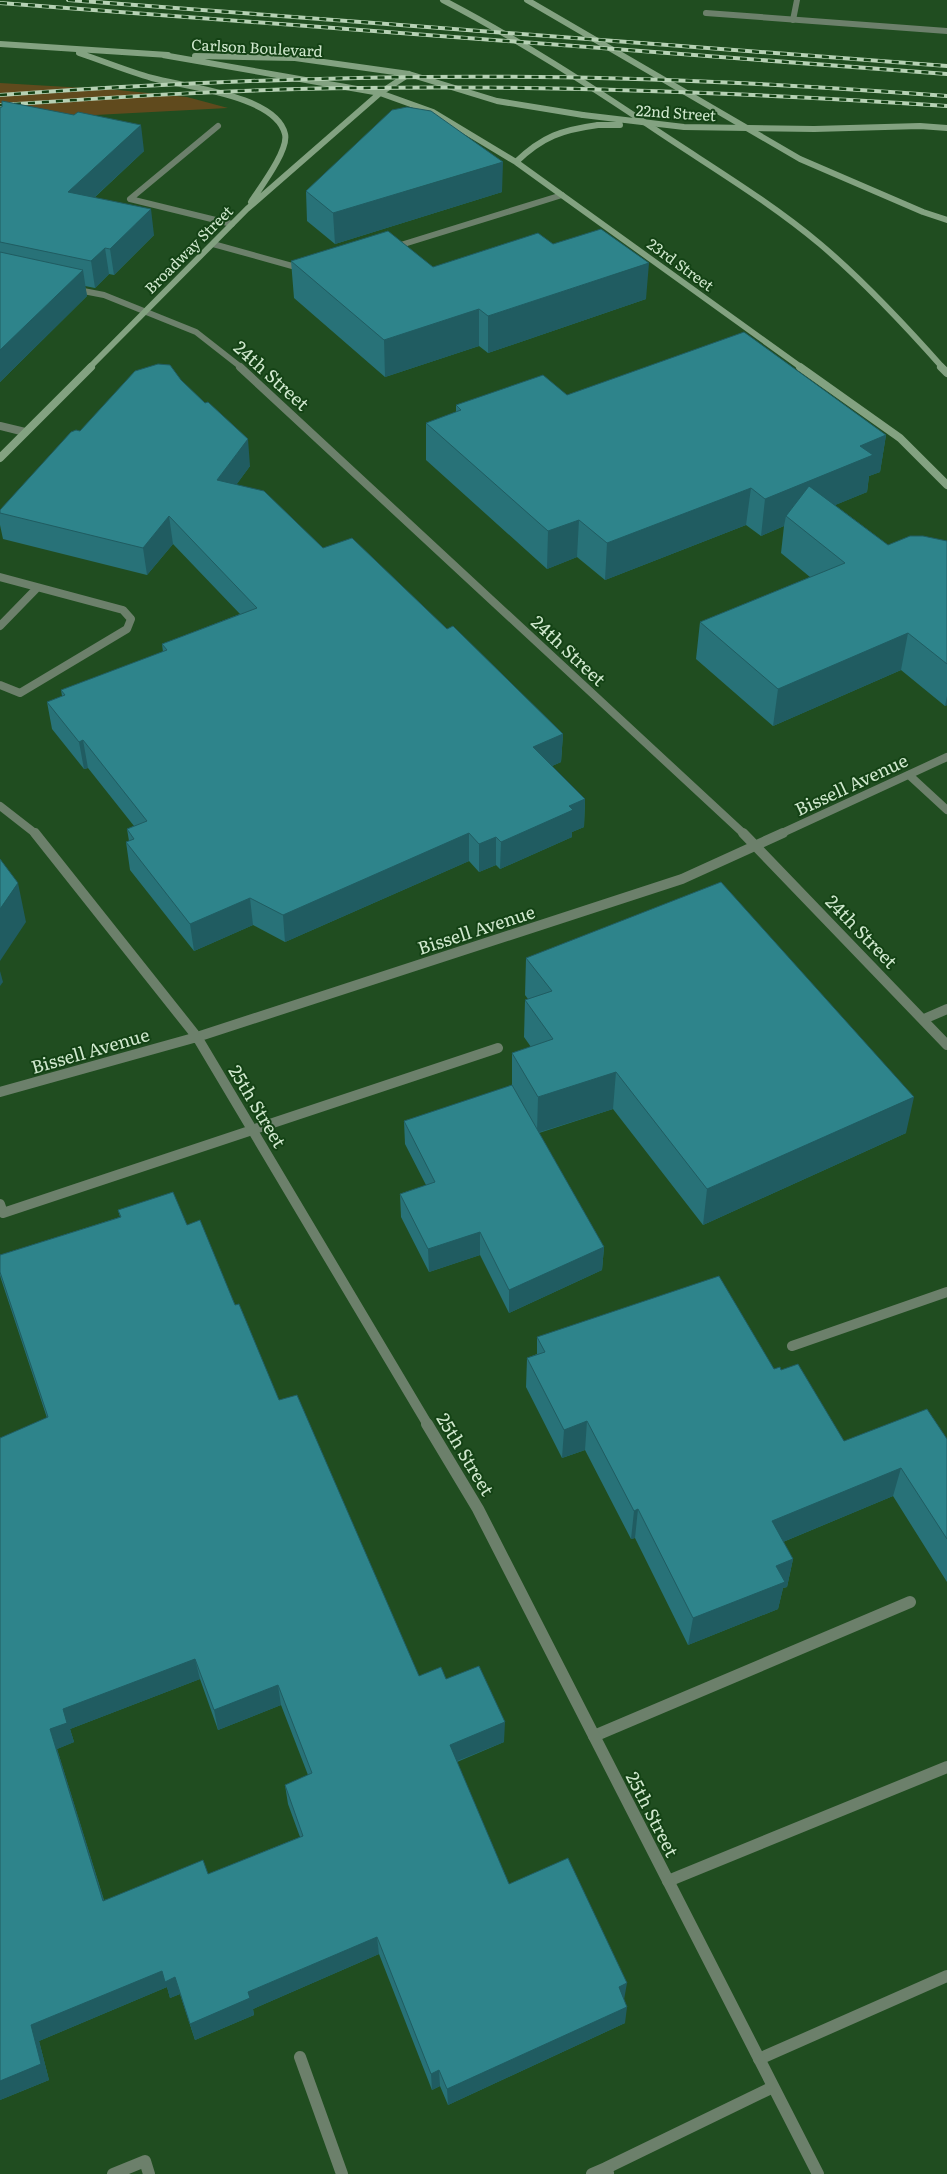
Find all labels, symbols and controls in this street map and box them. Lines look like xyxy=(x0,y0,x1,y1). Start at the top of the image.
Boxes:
street label: Carlson Boulevard xyxy=(191,32,323,62)
street label: 22nd Street xyxy=(635,98,717,126)
street label: Broadway Street xyxy=(138,199,238,299)
street label: 23rd Street xyxy=(643,232,719,296)
street label: 24th Street xyxy=(228,334,316,417)
street label: 24th Street xyxy=(526,608,613,692)
street label: Bissell Avenue xyxy=(790,746,912,822)
street label: 24th Street xyxy=(820,888,905,974)
street label: Bissell Avenue xyxy=(414,897,538,961)
street label: Bissell Avenue xyxy=(28,1020,152,1080)
street label: 25th Street xyxy=(223,1059,294,1153)
street label: 25th Street xyxy=(431,1407,502,1501)
street label: 25th Street xyxy=(620,1767,686,1862)

